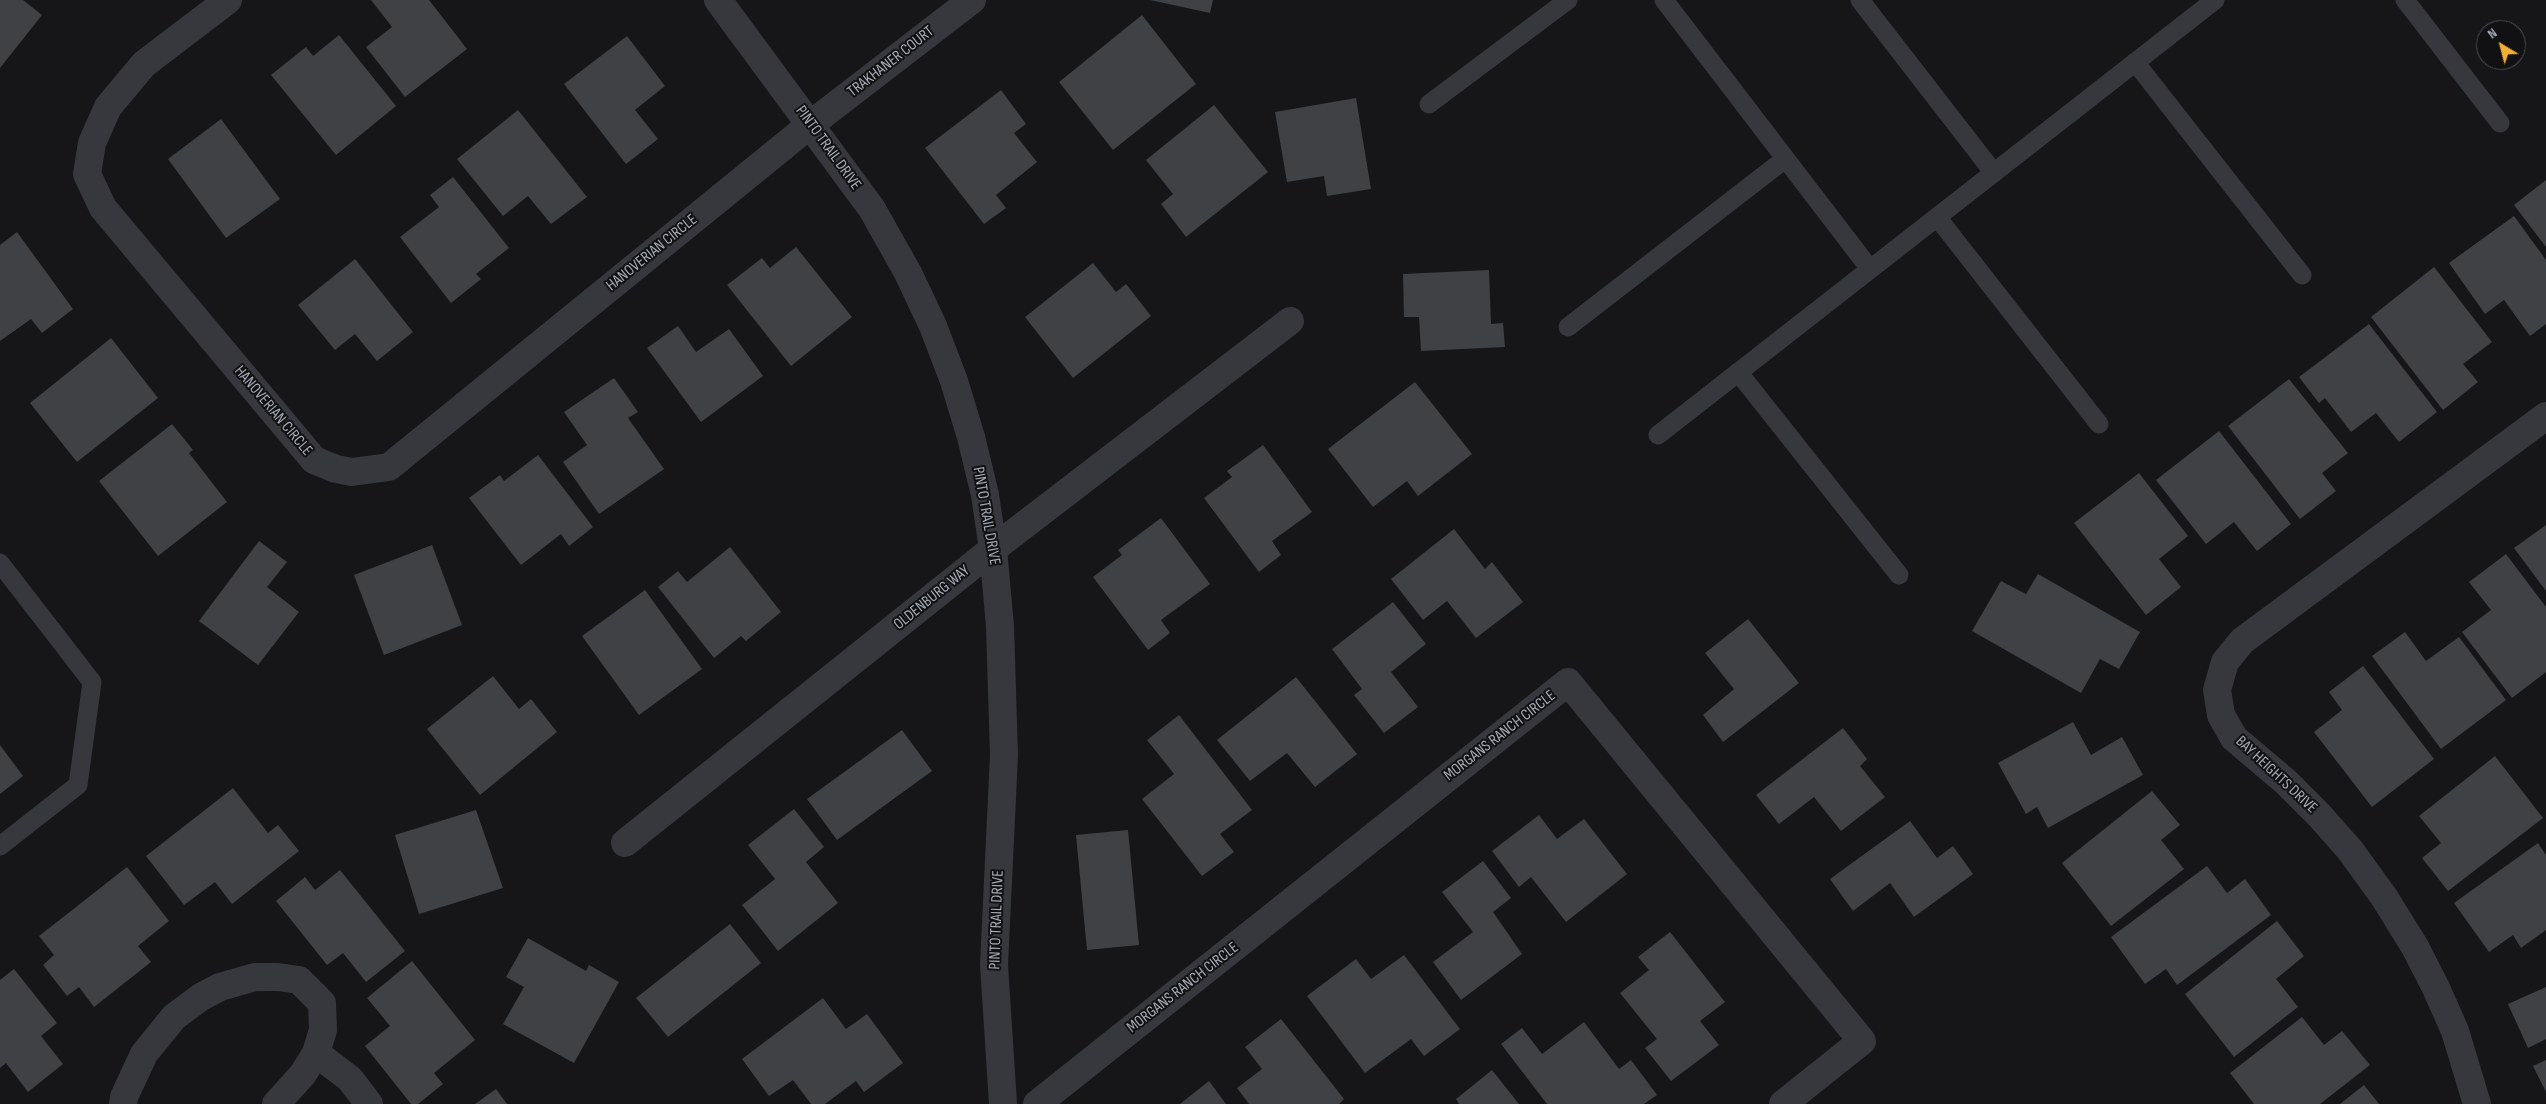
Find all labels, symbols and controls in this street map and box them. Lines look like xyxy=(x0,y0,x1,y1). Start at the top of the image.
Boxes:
north arrow xyxy=(2476,20,2526,70)
street label: TRAKHANER COURT xyxy=(844,22,938,102)
text: N xyxy=(2484,24,2500,42)
street label: PINTO TRAIL DRIVE xyxy=(791,102,865,194)
street label: HANOVERIAN CIRCLE xyxy=(603,210,701,296)
street label: HANOVERIAN CIRCLE xyxy=(230,362,316,460)
street label: PINTO TRAIL DRIVE xyxy=(968,465,1004,567)
street label: OLDENBURG WAY xyxy=(890,562,974,634)
street label: MORGANS RANCH CIRCLE xyxy=(1440,686,1560,786)
street label: BAY HEIGHTS DRIVE xyxy=(2231,732,2321,818)
street label: PINTO TRAIL DRIVE xyxy=(986,870,1008,970)
street label: MORGANS RANCH CIRCLE xyxy=(1123,938,1243,1038)

